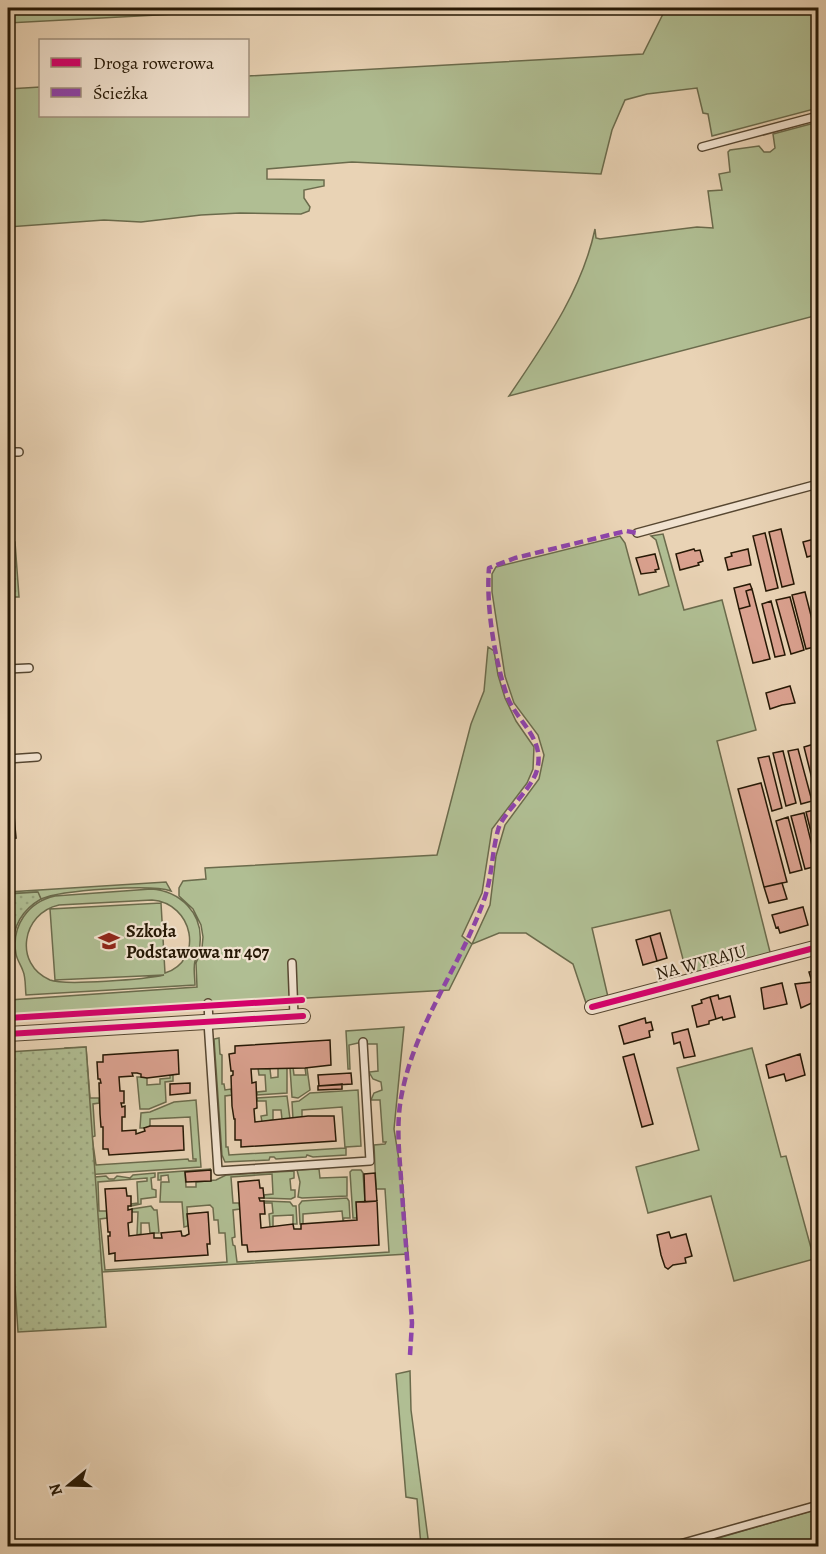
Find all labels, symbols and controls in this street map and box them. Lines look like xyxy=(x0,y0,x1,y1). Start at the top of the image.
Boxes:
legend xyxy=(39,39,249,117)
text: Droga rowerowa xyxy=(93,51,215,75)
text: Ścieżka xyxy=(93,81,149,105)
place label: Szkoła Podstawowa nr 407 xyxy=(126,919,270,964)
school or university icon: Szkoła Podstawowa nr 407 xyxy=(97,929,121,953)
street label: NA WYRAJU xyxy=(653,938,749,986)
north arrow xyxy=(39,1455,99,1515)
text: N xyxy=(43,1480,68,1499)

